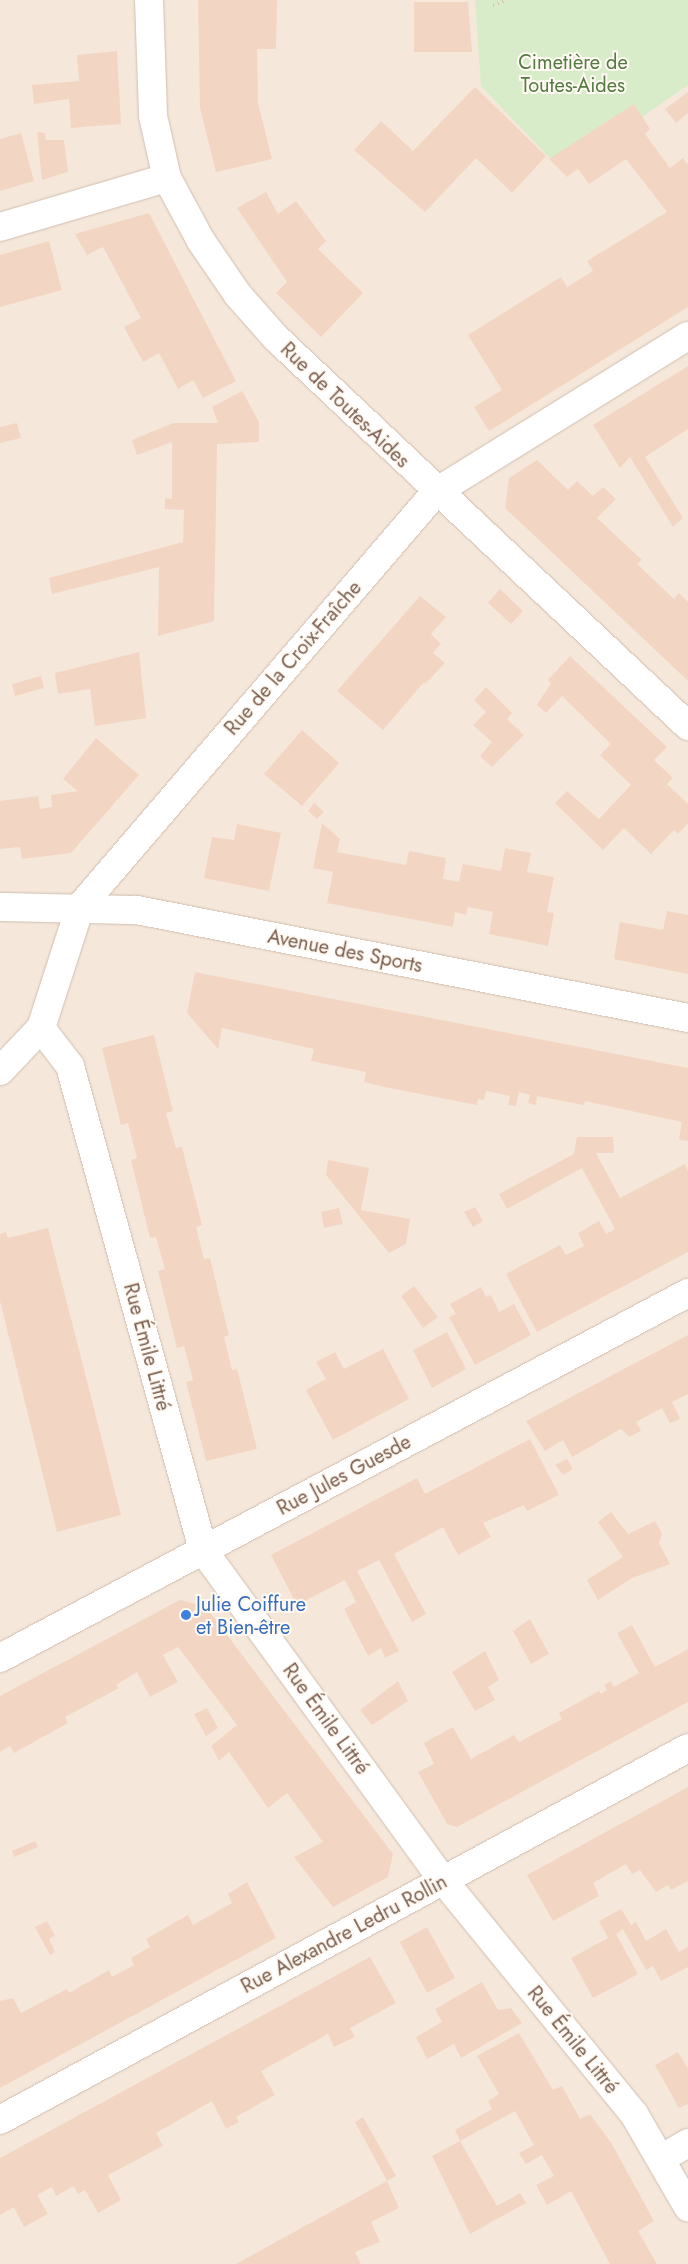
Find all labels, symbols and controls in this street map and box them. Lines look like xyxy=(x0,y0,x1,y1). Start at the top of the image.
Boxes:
park label: Cimetière de Toutes-Aides xyxy=(518,51,628,98)
street label: Rue de Toutes-Aides xyxy=(276,337,414,473)
street label: Rue de la Croix-Fraîche xyxy=(219,576,367,740)
street label: Avenue des Sports xyxy=(266,924,424,978)
street label: Rue Émile Littré xyxy=(118,1280,176,1414)
street label: Rue Jules Guesde xyxy=(273,1430,415,1520)
place label: Julie Coiffure et Bien-être xyxy=(196,1592,306,1639)
marker: Julie Coiffure et Bien-être xyxy=(180,1609,192,1621)
street label: Rue Émile Littré xyxy=(278,1659,374,1779)
street label: Rue Alexandre Ledru Rollin xyxy=(237,1869,451,1999)
street label: Rue Émile Littré xyxy=(522,1981,624,2099)

